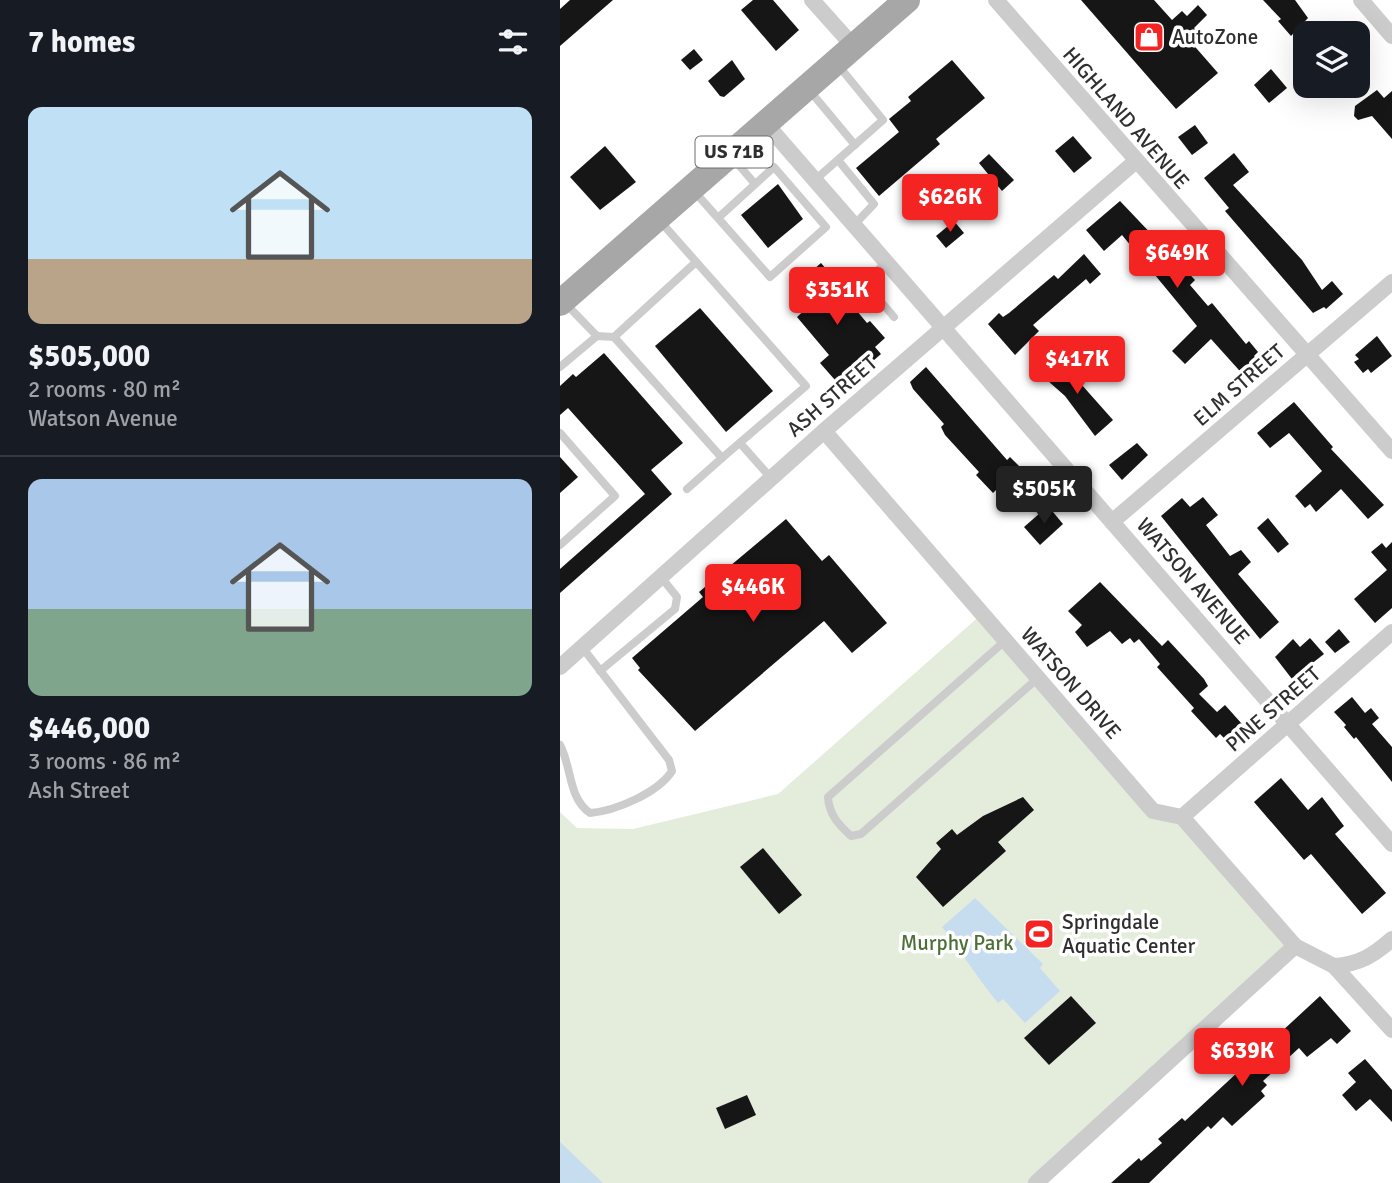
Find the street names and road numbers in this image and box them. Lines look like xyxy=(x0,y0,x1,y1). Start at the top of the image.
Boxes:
street label: HIGHLAND AVENUE xyxy=(1057,42,1195,194)
road number: US 71B xyxy=(696,136,772,168)
street label: ELM STREET xyxy=(1188,338,1290,432)
street label: ASH STREET xyxy=(781,349,883,442)
street label: WATSON AVENUE xyxy=(1131,512,1255,650)
street label: WATSON DRIVE xyxy=(1015,622,1127,744)
street label: PINE STREET xyxy=(1220,660,1326,757)

